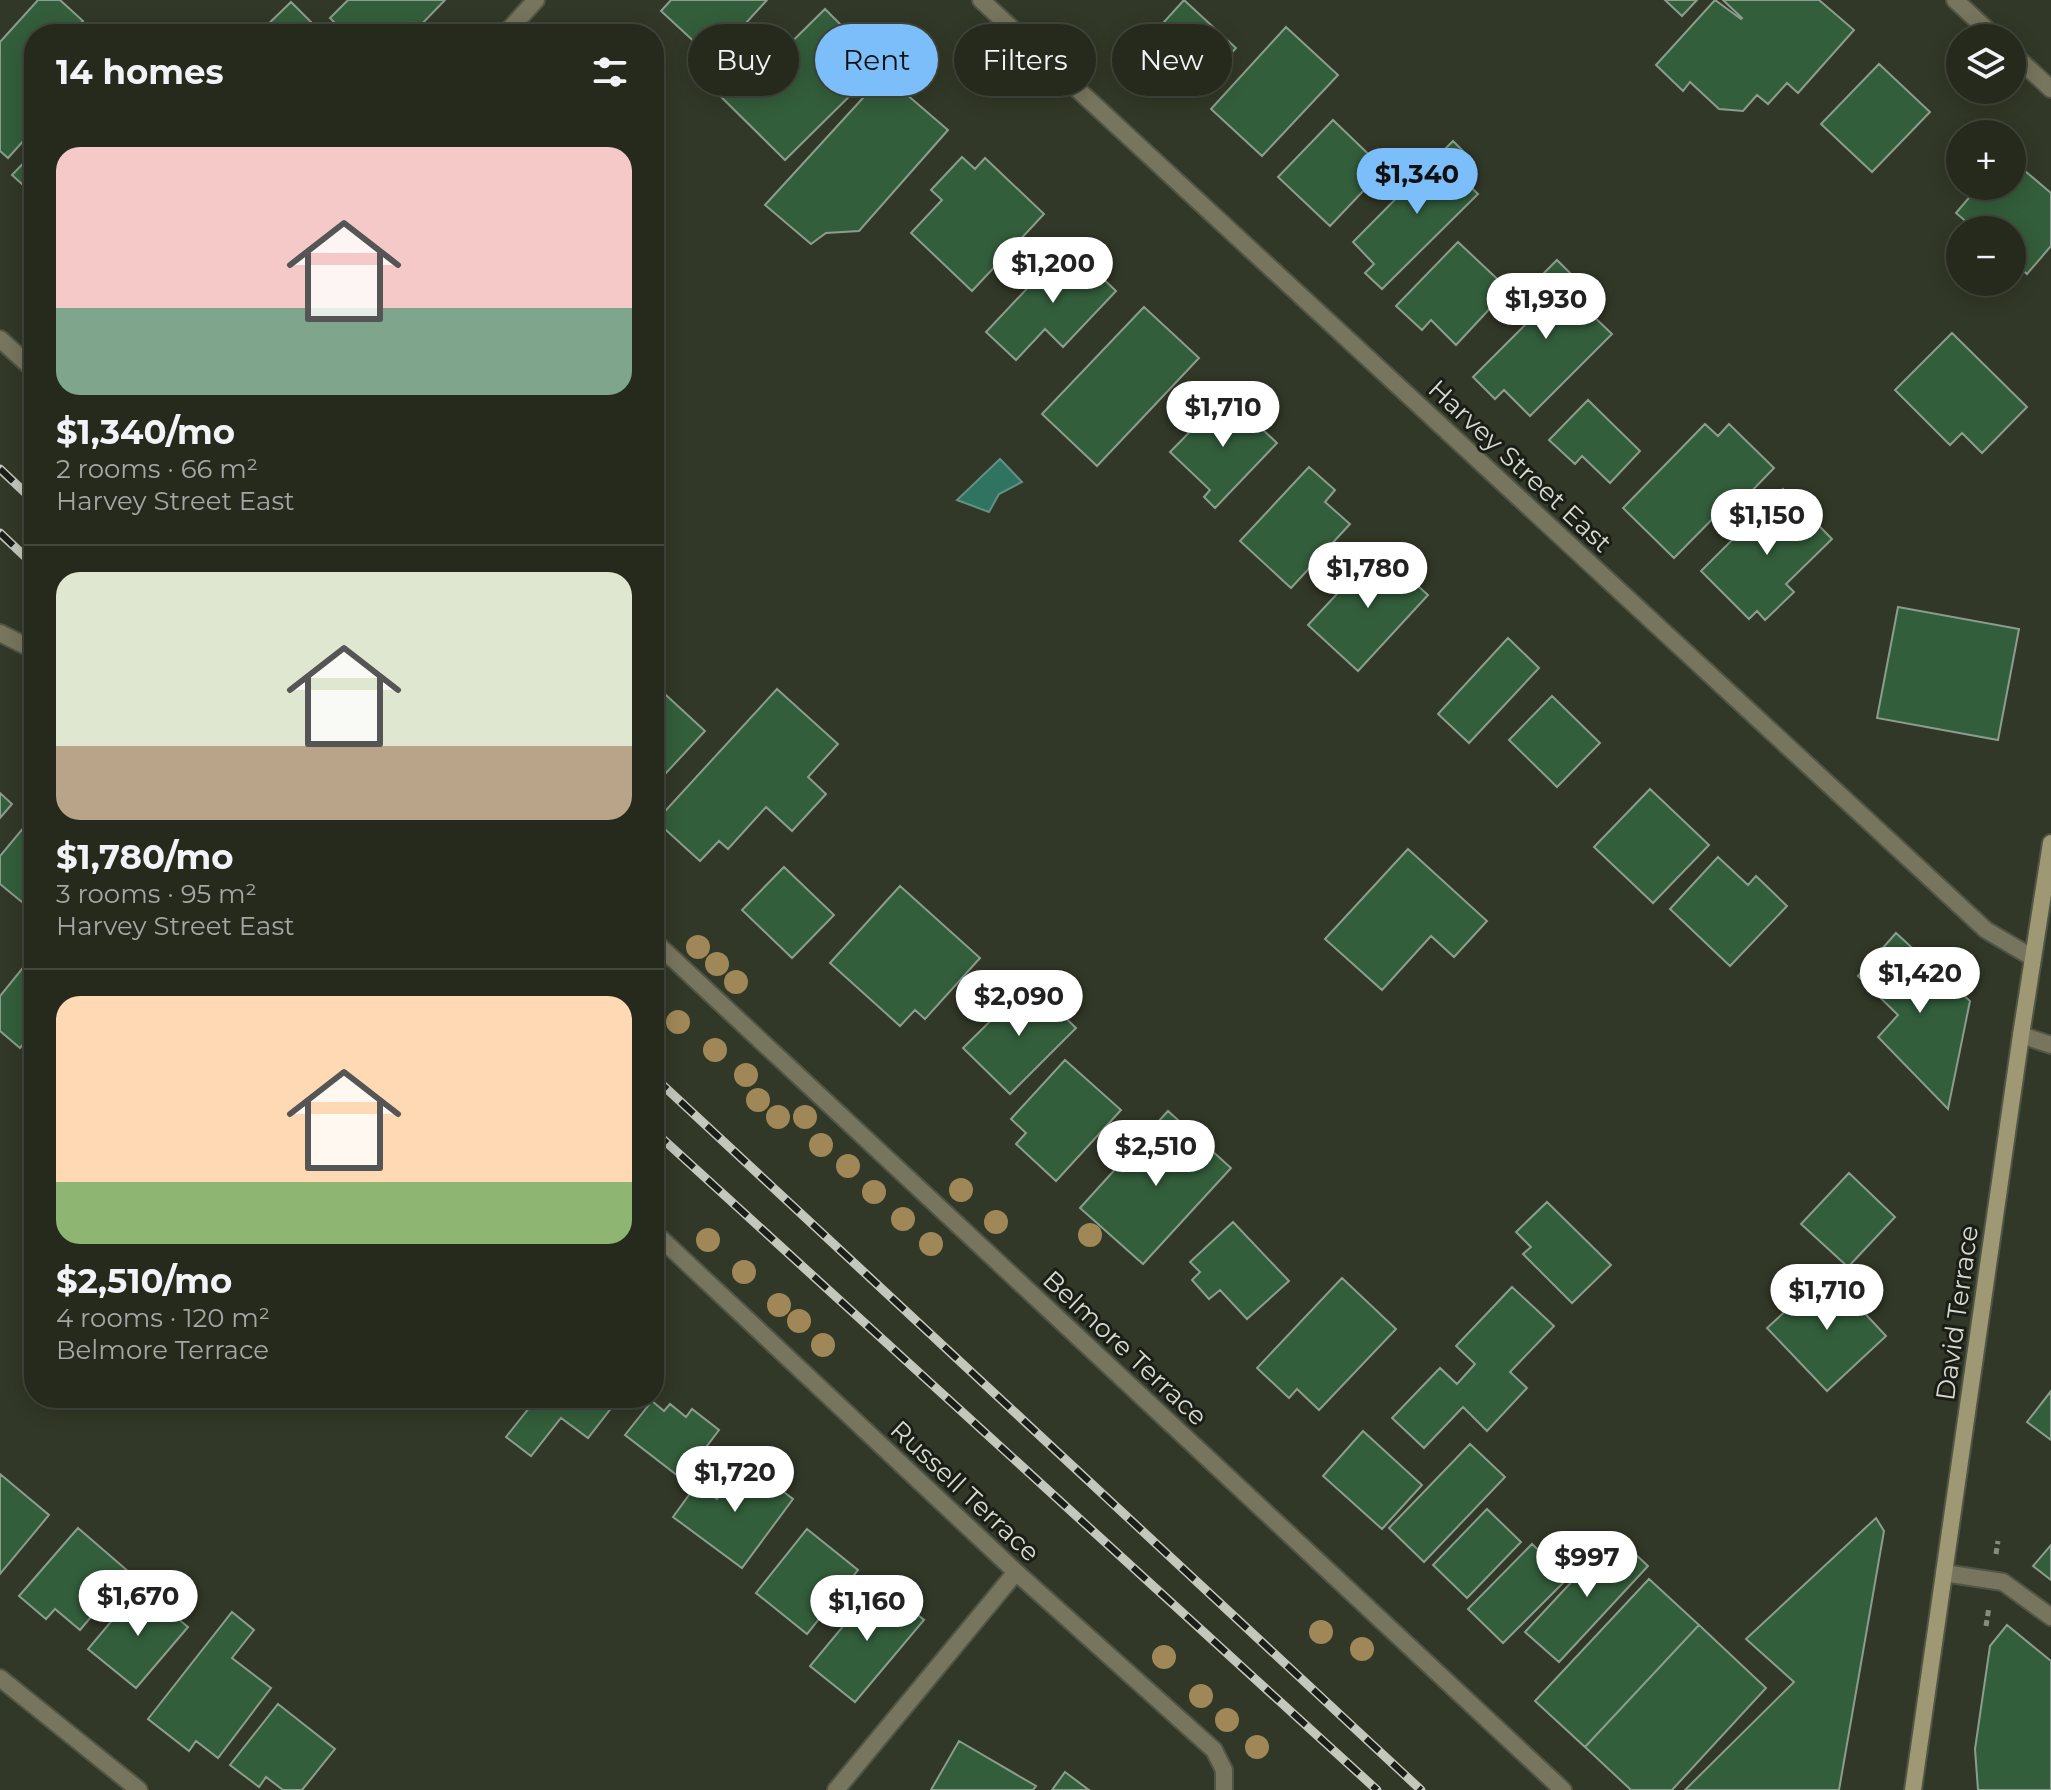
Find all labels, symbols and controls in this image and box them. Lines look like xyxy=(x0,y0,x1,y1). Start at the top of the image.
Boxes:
chip: Buy xyxy=(688,24,799,96)
chip: Rent xyxy=(815,24,938,96)
chip: Filters xyxy=(954,24,1096,96)
chip: New xyxy=(1112,24,1232,96)
map controls xyxy=(1946,24,2026,296)
button: layers xyxy=(1946,24,2026,104)
icon: filters xyxy=(588,50,632,94)
text: 14 homes xyxy=(56,51,224,93)
button: + xyxy=(1946,120,2026,200)
pin: $1,340 xyxy=(1352,148,1482,216)
text: $1,340 xyxy=(1375,158,1459,190)
icon: home xyxy=(272,199,416,343)
button: − xyxy=(1946,216,2026,296)
pin: $1,200 xyxy=(988,237,1118,305)
text: $1,200 xyxy=(1011,247,1095,279)
pin: $1,930 xyxy=(1481,273,1611,341)
text: $1,930 xyxy=(1505,283,1587,315)
street label: Harvey Street East xyxy=(1422,373,1618,559)
pin: $1,710 xyxy=(1158,381,1288,449)
text: $1,710 xyxy=(1184,391,1262,423)
text: $1,340/mo xyxy=(56,411,235,453)
text: 2 rooms · 66 m² xyxy=(56,453,258,485)
text: Harvey Street East xyxy=(56,485,295,517)
pin: $1,150 xyxy=(1702,489,1832,557)
text: $1,150 xyxy=(1729,499,1805,531)
pin: $1,780 xyxy=(1303,542,1433,610)
text: $1,780 xyxy=(1326,552,1410,584)
icon: home xyxy=(272,624,416,768)
text: $1,780/mo xyxy=(56,836,234,878)
text: 3 rooms · 95 m² xyxy=(56,878,257,910)
text: Harvey Street East xyxy=(56,910,295,942)
pin: $1,420 xyxy=(1855,947,1985,1015)
text: $1,420 xyxy=(1878,957,1962,989)
pin: $2,090 xyxy=(954,970,1084,1038)
text: $2,090 xyxy=(974,980,1064,1012)
icon: home xyxy=(272,1048,416,1192)
pin: $2,510 xyxy=(1091,1120,1221,1188)
text: $2,510 xyxy=(1115,1130,1197,1162)
street label: David Terrace xyxy=(1929,1223,1985,1403)
text: $2,510/mo xyxy=(56,1260,232,1302)
street label: Belmore Terrace xyxy=(1036,1264,1214,1432)
pin: $1,710 xyxy=(1762,1264,1892,1332)
text: $1,710 xyxy=(1788,1274,1866,1306)
text: 4 rooms · 120 m² xyxy=(56,1302,270,1334)
text: Belmore Terrace xyxy=(56,1334,269,1366)
street label: Russell Terrace xyxy=(884,1414,1046,1568)
pin: $1,720 xyxy=(670,1446,800,1514)
text: $1,720 xyxy=(694,1456,776,1488)
pin: $997 xyxy=(1540,1531,1634,1599)
text: $997 xyxy=(1554,1541,1620,1573)
pin: $1,670 xyxy=(73,1570,203,1638)
pin: $1,160 xyxy=(802,1575,932,1643)
text: $1,670 xyxy=(97,1580,179,1612)
text: $1,160 xyxy=(828,1585,906,1617)

